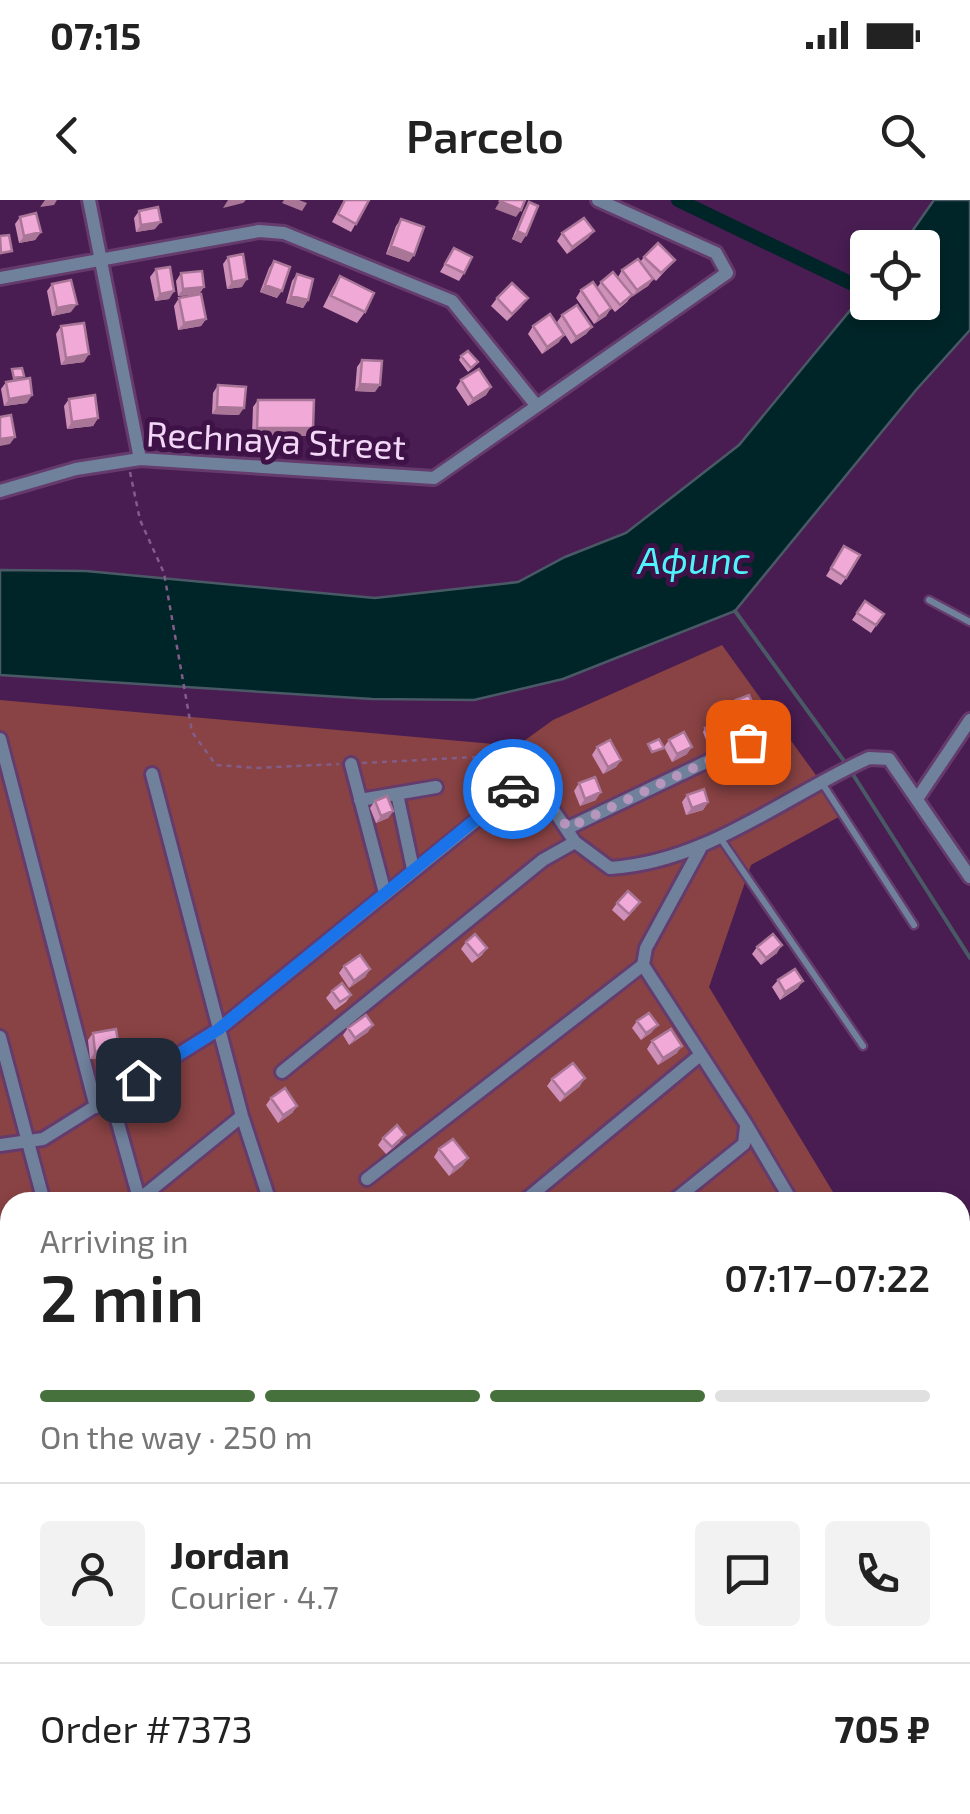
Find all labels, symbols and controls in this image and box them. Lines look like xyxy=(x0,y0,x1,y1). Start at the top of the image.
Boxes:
text: 07:15 xyxy=(50,12,141,58)
icon: back xyxy=(40,108,95,163)
text: Parcelo xyxy=(406,108,564,162)
icon: search xyxy=(875,108,930,163)
map controls xyxy=(850,230,940,320)
button: locate xyxy=(850,230,940,320)
street label: Rechnaya Street xyxy=(145,411,407,467)
water label: Афипс xyxy=(636,536,750,582)
pin xyxy=(706,700,791,785)
icon: bag xyxy=(721,715,776,770)
courier xyxy=(463,739,563,839)
icon: car xyxy=(486,762,541,817)
pin xyxy=(96,1038,181,1123)
icon: home xyxy=(111,1053,166,1108)
text: Arriving in xyxy=(40,1221,189,1259)
text: 07:17–07:22 xyxy=(724,1254,930,1300)
text: 2 min xyxy=(40,1257,204,1335)
text: On the way · 250 m xyxy=(40,1417,312,1455)
button: person xyxy=(40,1521,145,1626)
button: chat xyxy=(695,1521,800,1626)
button: phone xyxy=(825,1521,930,1626)
text: Jordan xyxy=(170,1531,290,1577)
text: Courier · 4.7 xyxy=(170,1577,339,1615)
text: Order #7373 xyxy=(40,1705,253,1751)
text: 705 ₽ xyxy=(834,1705,930,1751)

